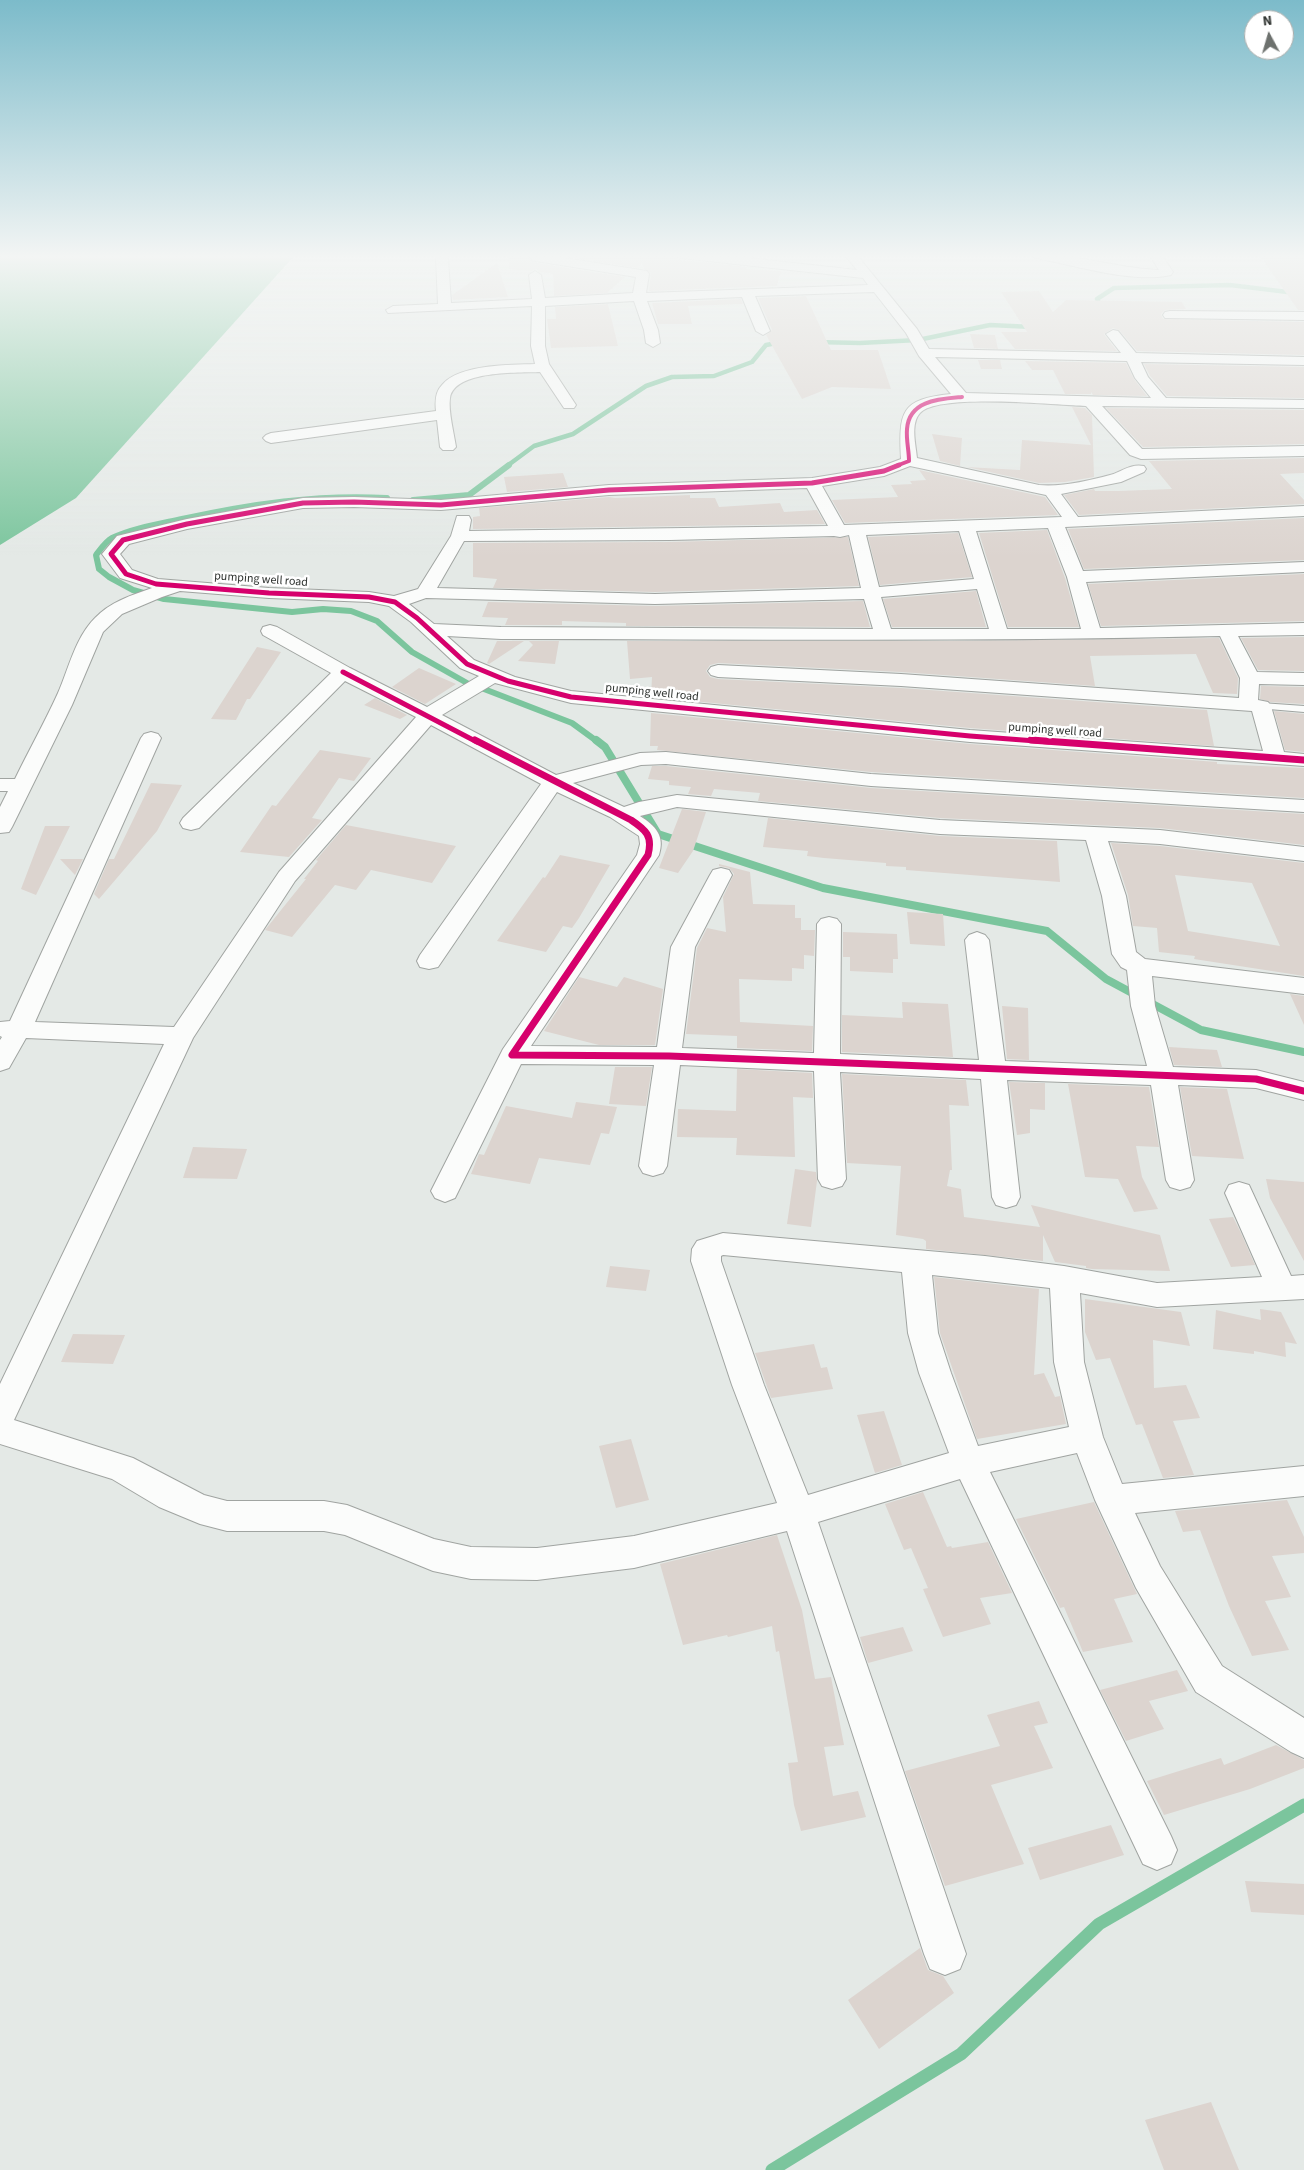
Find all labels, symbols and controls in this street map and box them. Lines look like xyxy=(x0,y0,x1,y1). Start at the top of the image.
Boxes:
north arrow xyxy=(1244,10,1294,60)
text: N xyxy=(1262,11,1273,32)
street label: pumping well road xyxy=(214,570,308,590)
street label: pumping well road xyxy=(605,681,699,705)
street label: pumping well road xyxy=(1008,721,1102,741)

